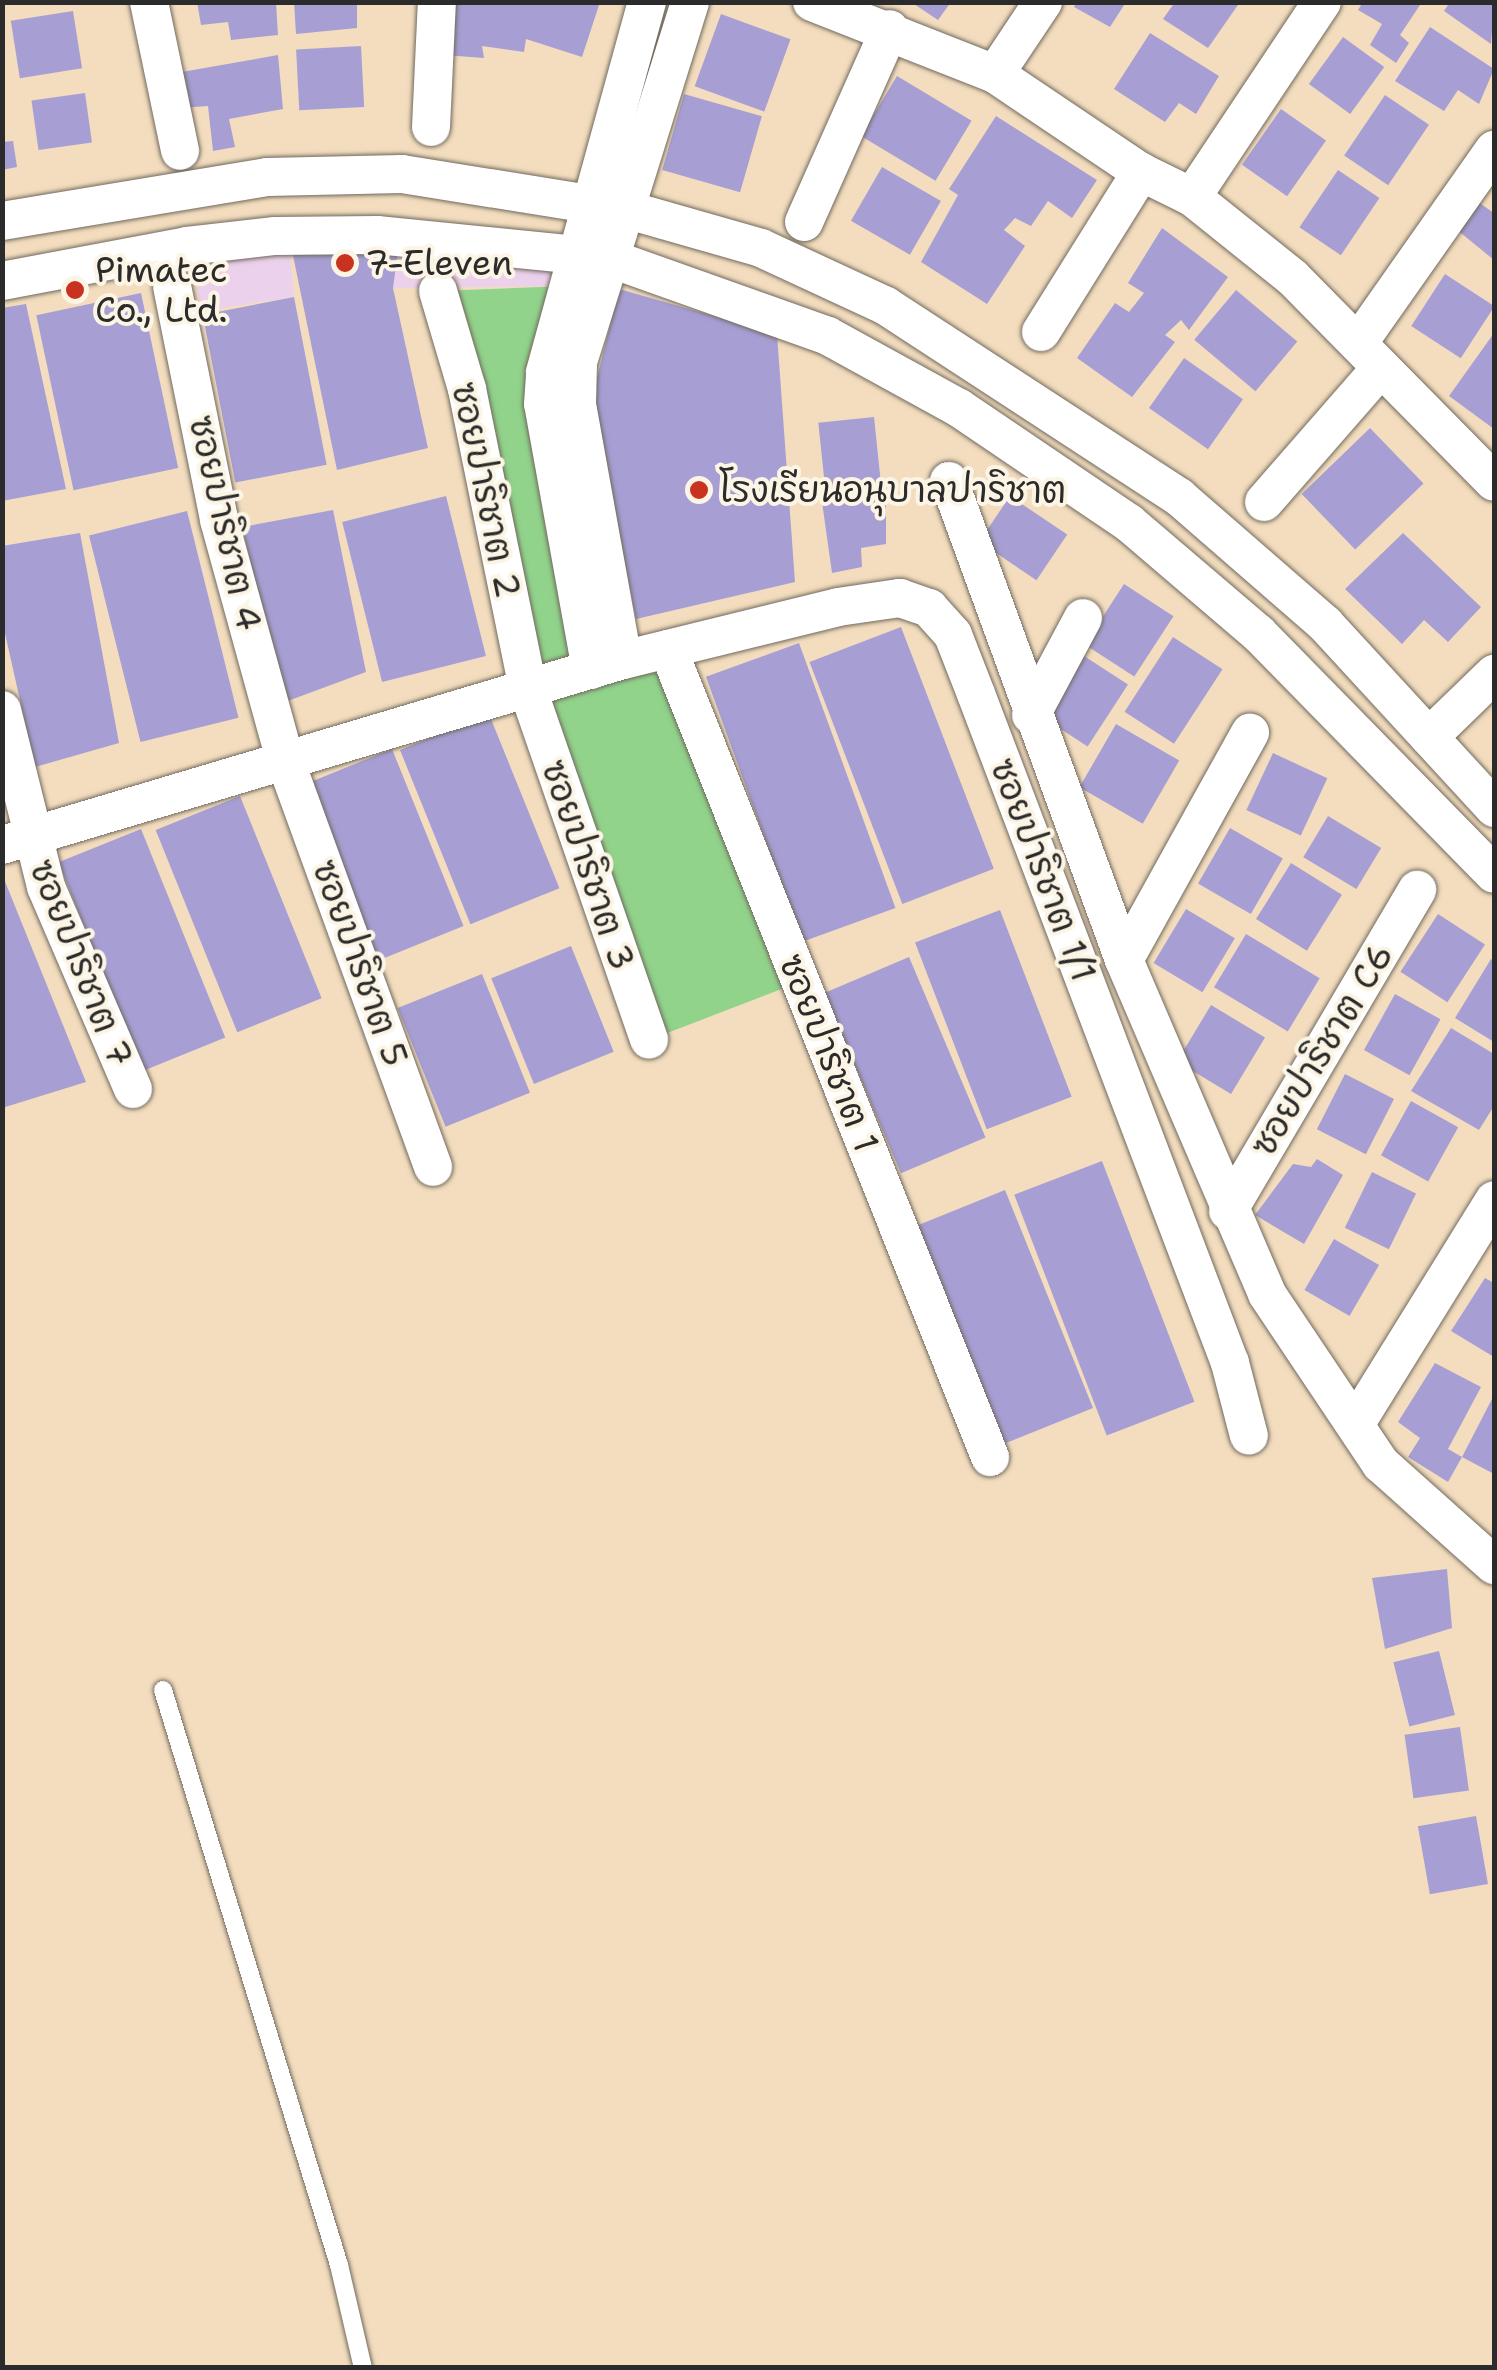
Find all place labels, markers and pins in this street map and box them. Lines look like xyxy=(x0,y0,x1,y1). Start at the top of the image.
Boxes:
place label: 7-Eleven xyxy=(365,242,513,284)
place label: Pimatec Co., Ltd. xyxy=(95,249,227,331)
marker: 7-Eleven xyxy=(334,252,356,274)
marker: Pimatec Co., Ltd. xyxy=(64,279,86,301)
place label: โรงเรียนอนุบาลปาริชาต xyxy=(719,469,1066,511)
marker: โรงเรียนอนุบาลปาริชาต xyxy=(688,479,710,501)

